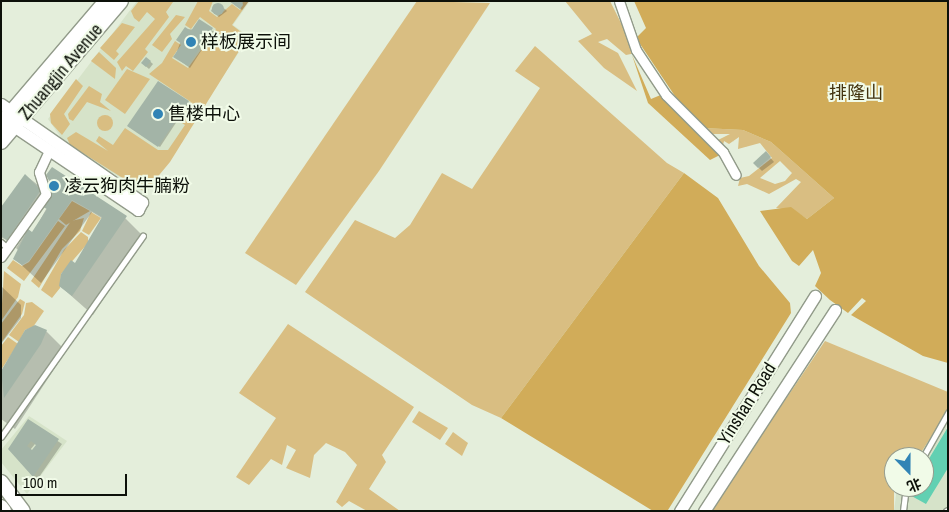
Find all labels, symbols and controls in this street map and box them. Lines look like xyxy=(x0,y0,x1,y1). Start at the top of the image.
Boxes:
street label: Zhuangjin Avenue xyxy=(14,19,108,125)
place label: 样板展示间 xyxy=(201,31,291,53)
marker: 样板展示间 xyxy=(185,36,197,48)
park label: 排隆山 xyxy=(829,82,883,104)
place label: 售楼中心 xyxy=(168,103,240,125)
marker: 售楼中心 xyxy=(152,108,164,120)
place label: 凌云狗肉牛腩粉 xyxy=(64,175,190,197)
marker: 凌云狗肉牛腩粉 xyxy=(48,180,60,192)
street label: Yinshan Road xyxy=(713,359,781,449)
north arrow xyxy=(884,447,934,497)
scale bar xyxy=(18,464,130,496)
text: 100 m xyxy=(23,472,57,493)
text: 北 xyxy=(904,474,924,496)

